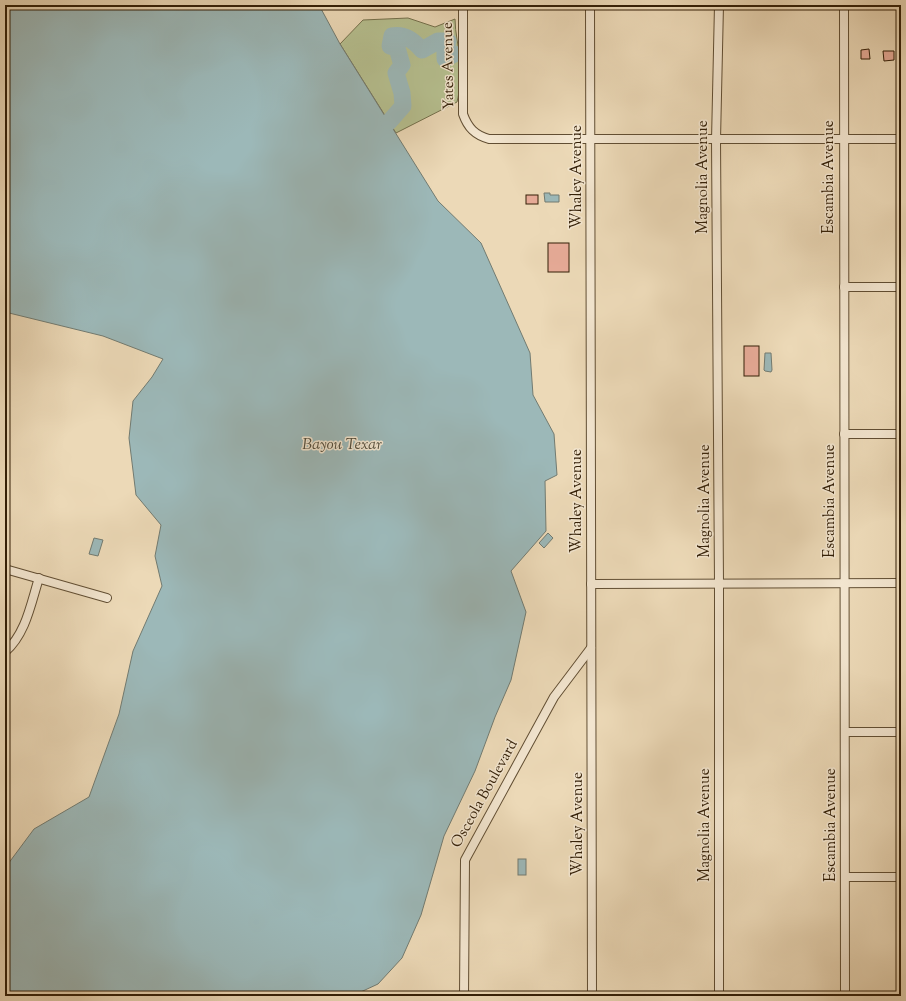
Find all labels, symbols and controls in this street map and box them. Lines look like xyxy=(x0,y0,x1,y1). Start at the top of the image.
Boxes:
street label: Yates Avenue xyxy=(438,22,460,110)
street label: Magnolia Avenue xyxy=(693,120,714,234)
street label: Escambia Avenue xyxy=(819,120,840,234)
street label: Whaley Avenue xyxy=(567,125,588,229)
water label: Bayou Texar xyxy=(302,434,382,457)
street label: Magnolia Avenue xyxy=(695,444,716,558)
street label: Escambia Avenue xyxy=(820,444,841,558)
street label: Whaley Avenue xyxy=(567,449,588,553)
street label: Osceola Boulevard xyxy=(447,736,524,852)
street label: Magnolia Avenue xyxy=(695,768,716,882)
street label: Escambia Avenue xyxy=(821,768,842,882)
street label: Whaley Avenue xyxy=(568,772,589,876)

